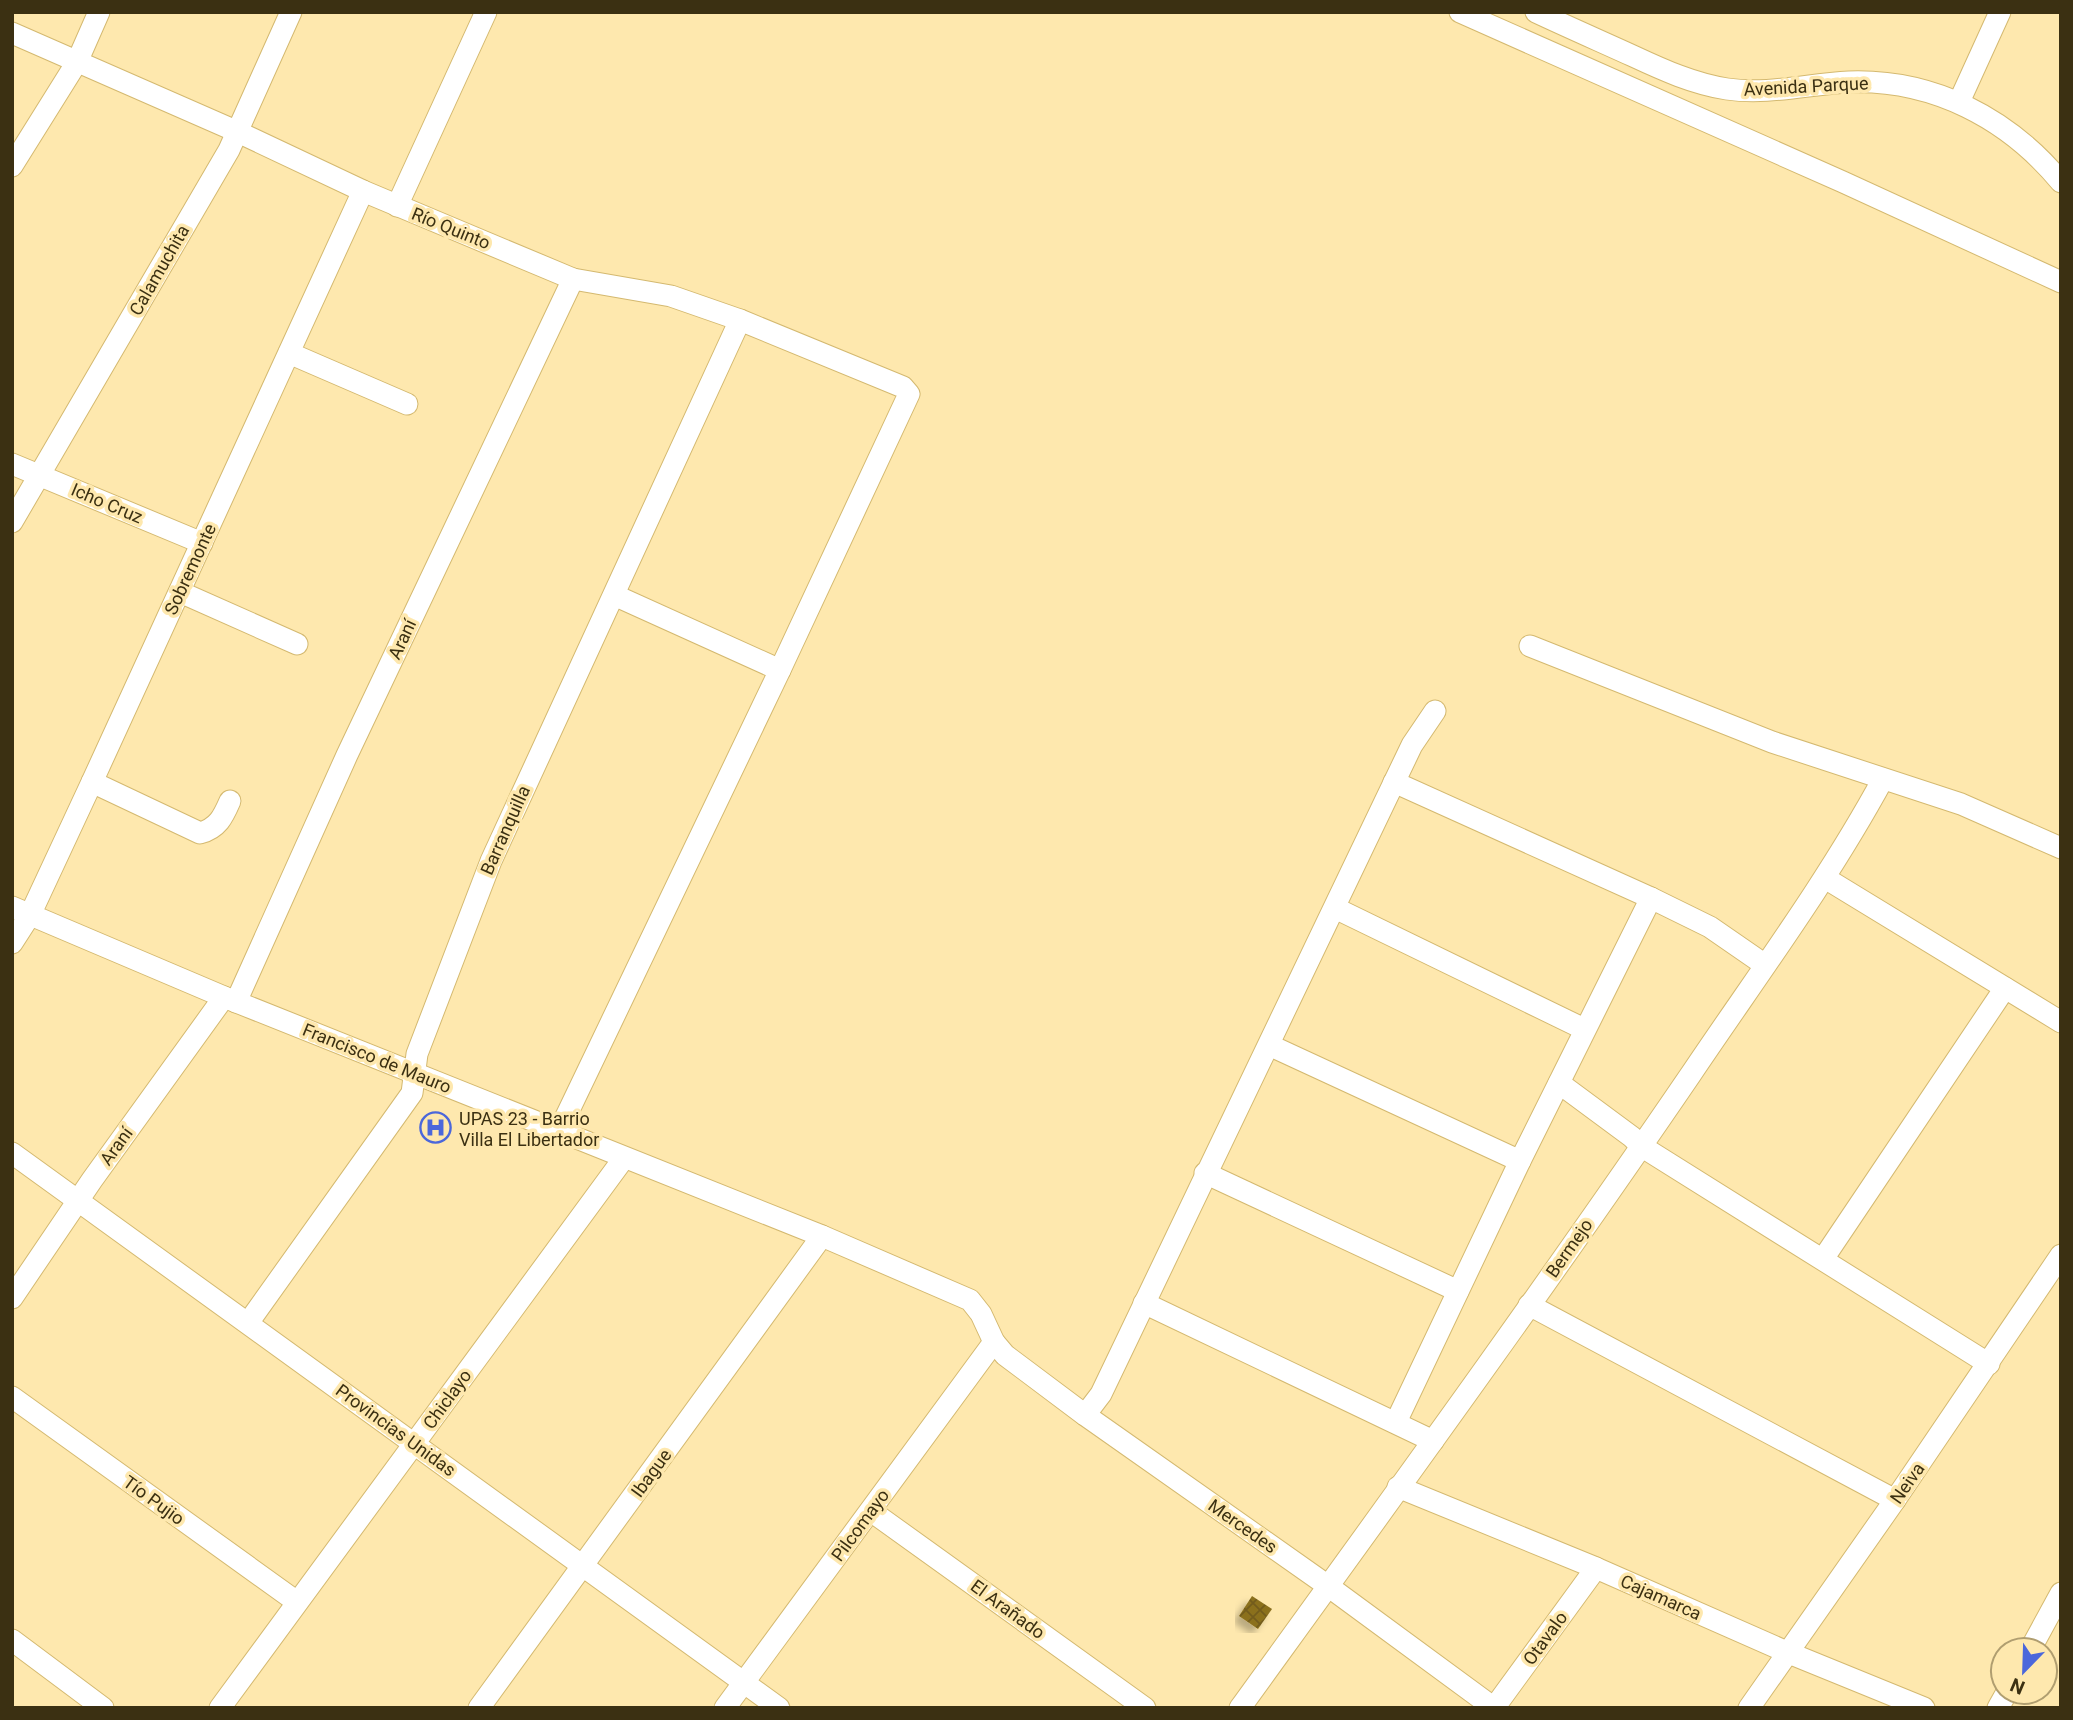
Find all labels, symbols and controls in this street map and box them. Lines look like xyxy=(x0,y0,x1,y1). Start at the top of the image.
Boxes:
street label: Avenida Parque xyxy=(1743,72,1869,100)
street label: Río Quinto xyxy=(409,203,493,253)
street label: Calamuchita xyxy=(125,221,193,319)
street label: Icho Cruz xyxy=(68,479,146,527)
street label: Sobremonte xyxy=(160,520,220,618)
street label: Araní xyxy=(384,615,421,662)
street label: Barranquilla xyxy=(476,782,534,878)
street label: Francisco de Mauro xyxy=(300,1019,454,1097)
place label: UPAS 23 - Barrio Villa El Libertador xyxy=(459,1108,599,1150)
hospital icon: UPAS 23 - Barrio Villa El Libertador xyxy=(419,1111,453,1145)
street label: Araní xyxy=(95,1123,137,1169)
street label: Bermejo xyxy=(1541,1215,1597,1281)
street label: Chiclayo xyxy=(418,1365,476,1433)
street label: Provincias Unidas xyxy=(332,1379,460,1481)
street label: Ibague xyxy=(627,1445,675,1501)
street label: Neiva xyxy=(1885,1458,1929,1508)
street label: Tío Pujio xyxy=(119,1471,189,1529)
street label: Pilcomayo xyxy=(827,1485,893,1565)
street label: Mercedes xyxy=(1205,1495,1281,1557)
street label: Cajamarca xyxy=(1617,1570,1705,1624)
street label: El Arañado xyxy=(967,1575,1049,1643)
street label: Otavalo xyxy=(1519,1607,1571,1669)
north arrow xyxy=(1989,1636,2059,1706)
text: N xyxy=(2007,1673,2028,1699)

